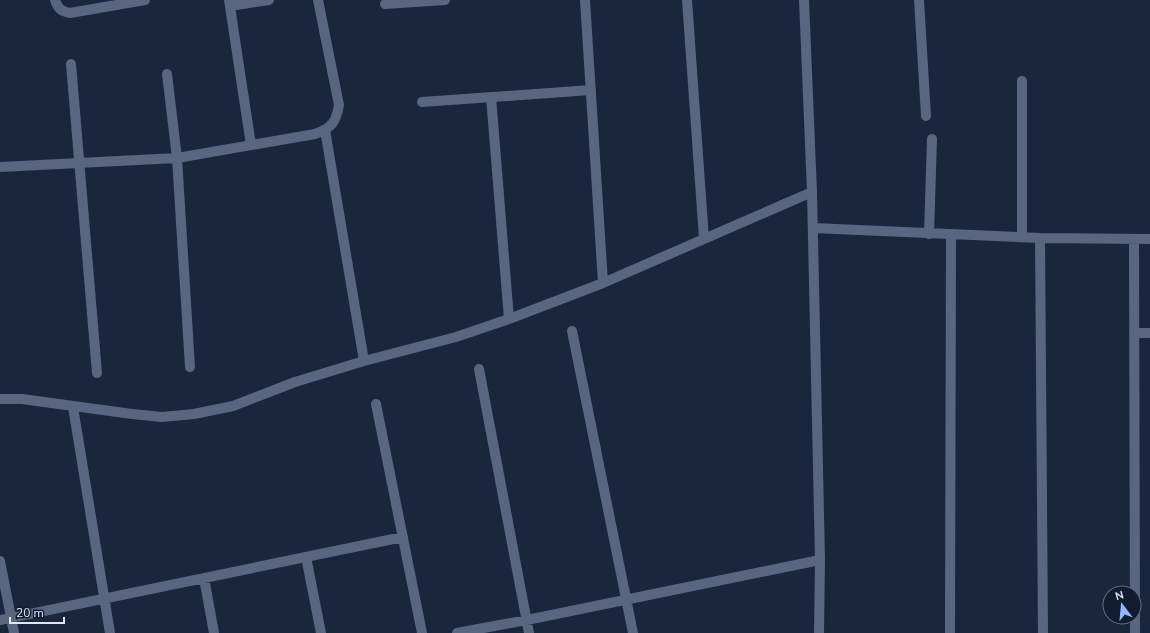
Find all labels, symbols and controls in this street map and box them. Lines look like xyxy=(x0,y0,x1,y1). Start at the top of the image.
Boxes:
north arrow xyxy=(1102,585,1142,625)
text: N xyxy=(1113,588,1125,604)
scale bar xyxy=(10,599,64,625)
text: 20 m xyxy=(16,605,44,621)

